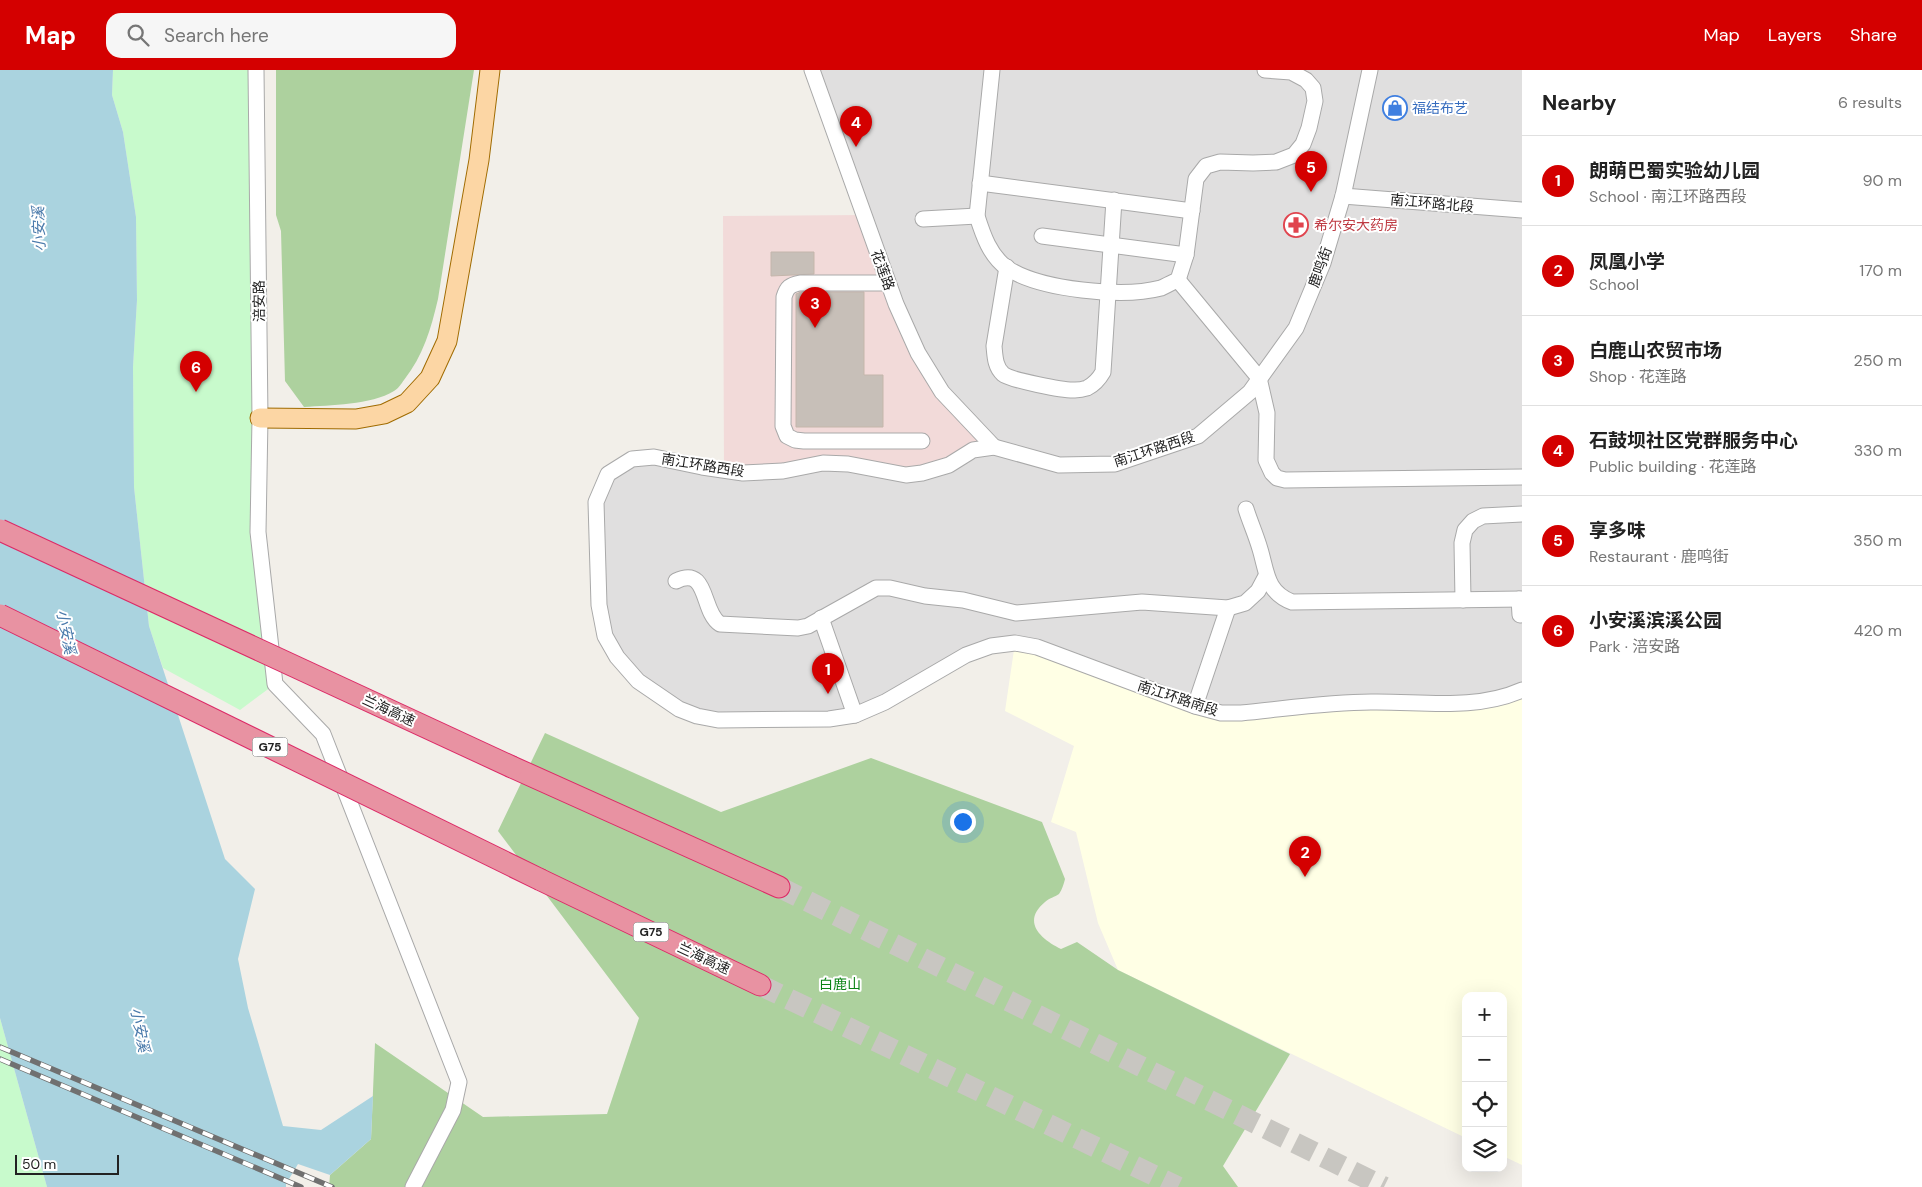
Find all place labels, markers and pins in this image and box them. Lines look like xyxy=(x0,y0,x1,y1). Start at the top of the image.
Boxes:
shop icon: 福结布艺 xyxy=(1382,95,1408,121)
place label: 福结布艺 xyxy=(1412,99,1468,117)
pin: 4 xyxy=(840,106,872,147)
pin: 5 xyxy=(1295,151,1327,192)
pharmacy icon: 希尔安大药房 xyxy=(1283,212,1309,238)
place label: 希尔安大药房 xyxy=(1314,216,1398,234)
pin: 3 xyxy=(799,287,831,328)
pin: 6 xyxy=(180,351,212,392)
pin: 1 xyxy=(812,653,844,694)
pin: 2 xyxy=(1289,836,1321,877)

